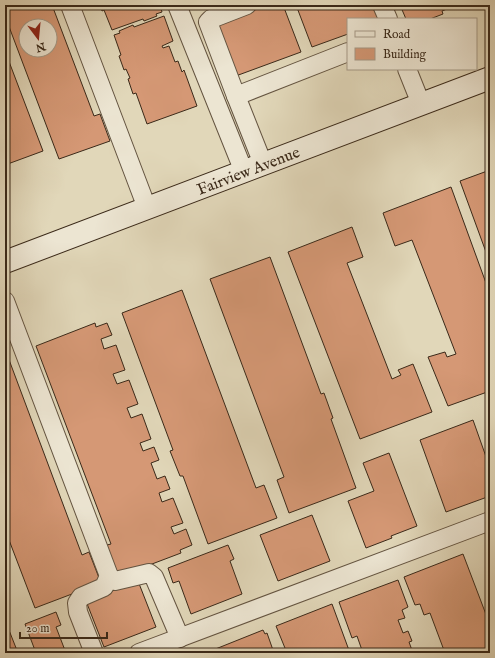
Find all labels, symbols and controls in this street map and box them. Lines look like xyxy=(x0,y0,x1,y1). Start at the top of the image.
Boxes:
north arrow xyxy=(18,18,58,58)
legend xyxy=(347,18,477,70)
text: Road xyxy=(383,27,411,42)
text: N xyxy=(34,38,48,55)
text: Building xyxy=(383,47,427,62)
street label: Fairview Avenue xyxy=(194,143,303,201)
scale bar xyxy=(20,614,107,640)
text: 20 m xyxy=(26,621,49,636)

